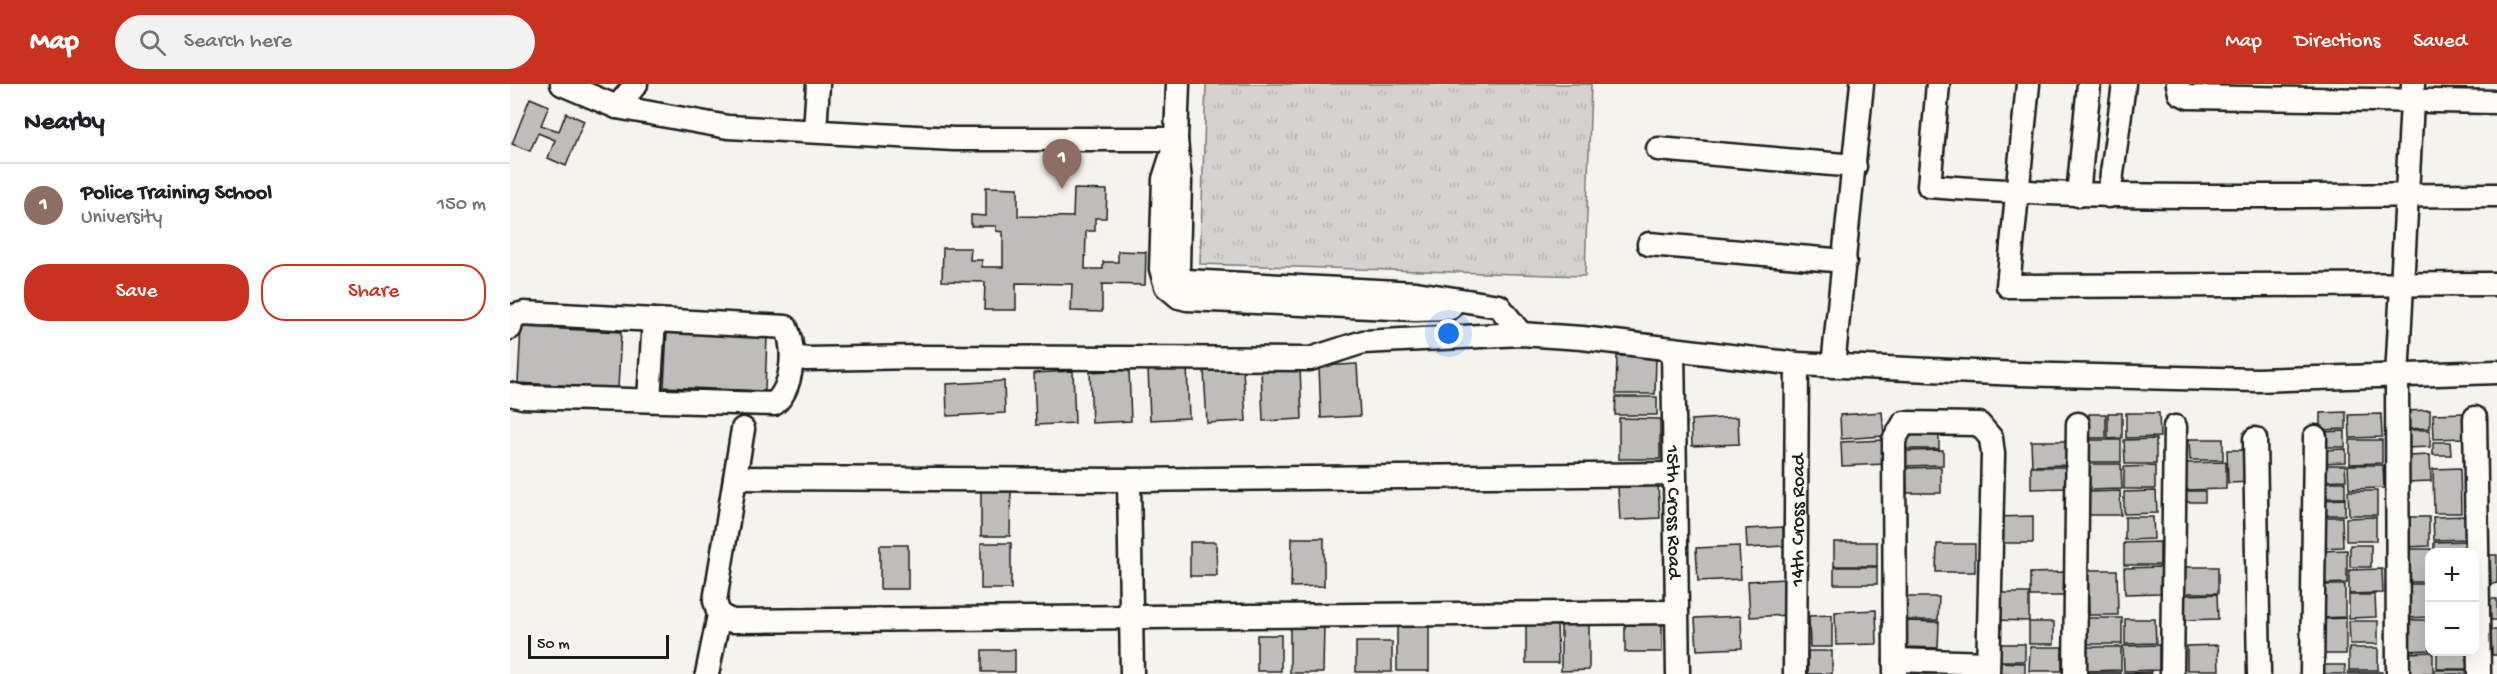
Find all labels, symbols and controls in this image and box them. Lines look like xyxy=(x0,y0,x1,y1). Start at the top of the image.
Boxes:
search box xyxy=(115,15,535,69)
text: Map xyxy=(30,26,79,59)
icon: search xyxy=(136,26,169,59)
text: Search here xyxy=(184,29,292,55)
text: Map xyxy=(2225,30,2262,55)
text: Directions xyxy=(2295,30,2380,55)
text: Saved xyxy=(2413,30,2467,55)
text: Nearby xyxy=(24,108,105,139)
pin: 1 xyxy=(1042,140,1082,189)
text: Police Training School xyxy=(81,181,272,207)
text: 1 xyxy=(39,194,48,217)
text: 150 m xyxy=(437,194,486,217)
text: University xyxy=(81,207,162,230)
button: Save xyxy=(24,264,249,321)
button: Share xyxy=(261,264,486,321)
your location xyxy=(1434,319,1463,348)
street label: 15th Cross Road xyxy=(1659,444,1685,581)
street label: 14th Cross Road xyxy=(1788,451,1811,587)
map controls xyxy=(2425,548,2479,656)
button: + xyxy=(2425,548,2479,602)
button: − xyxy=(2425,602,2479,656)
scale bar xyxy=(528,632,669,660)
text: 50 m xyxy=(537,636,570,655)

